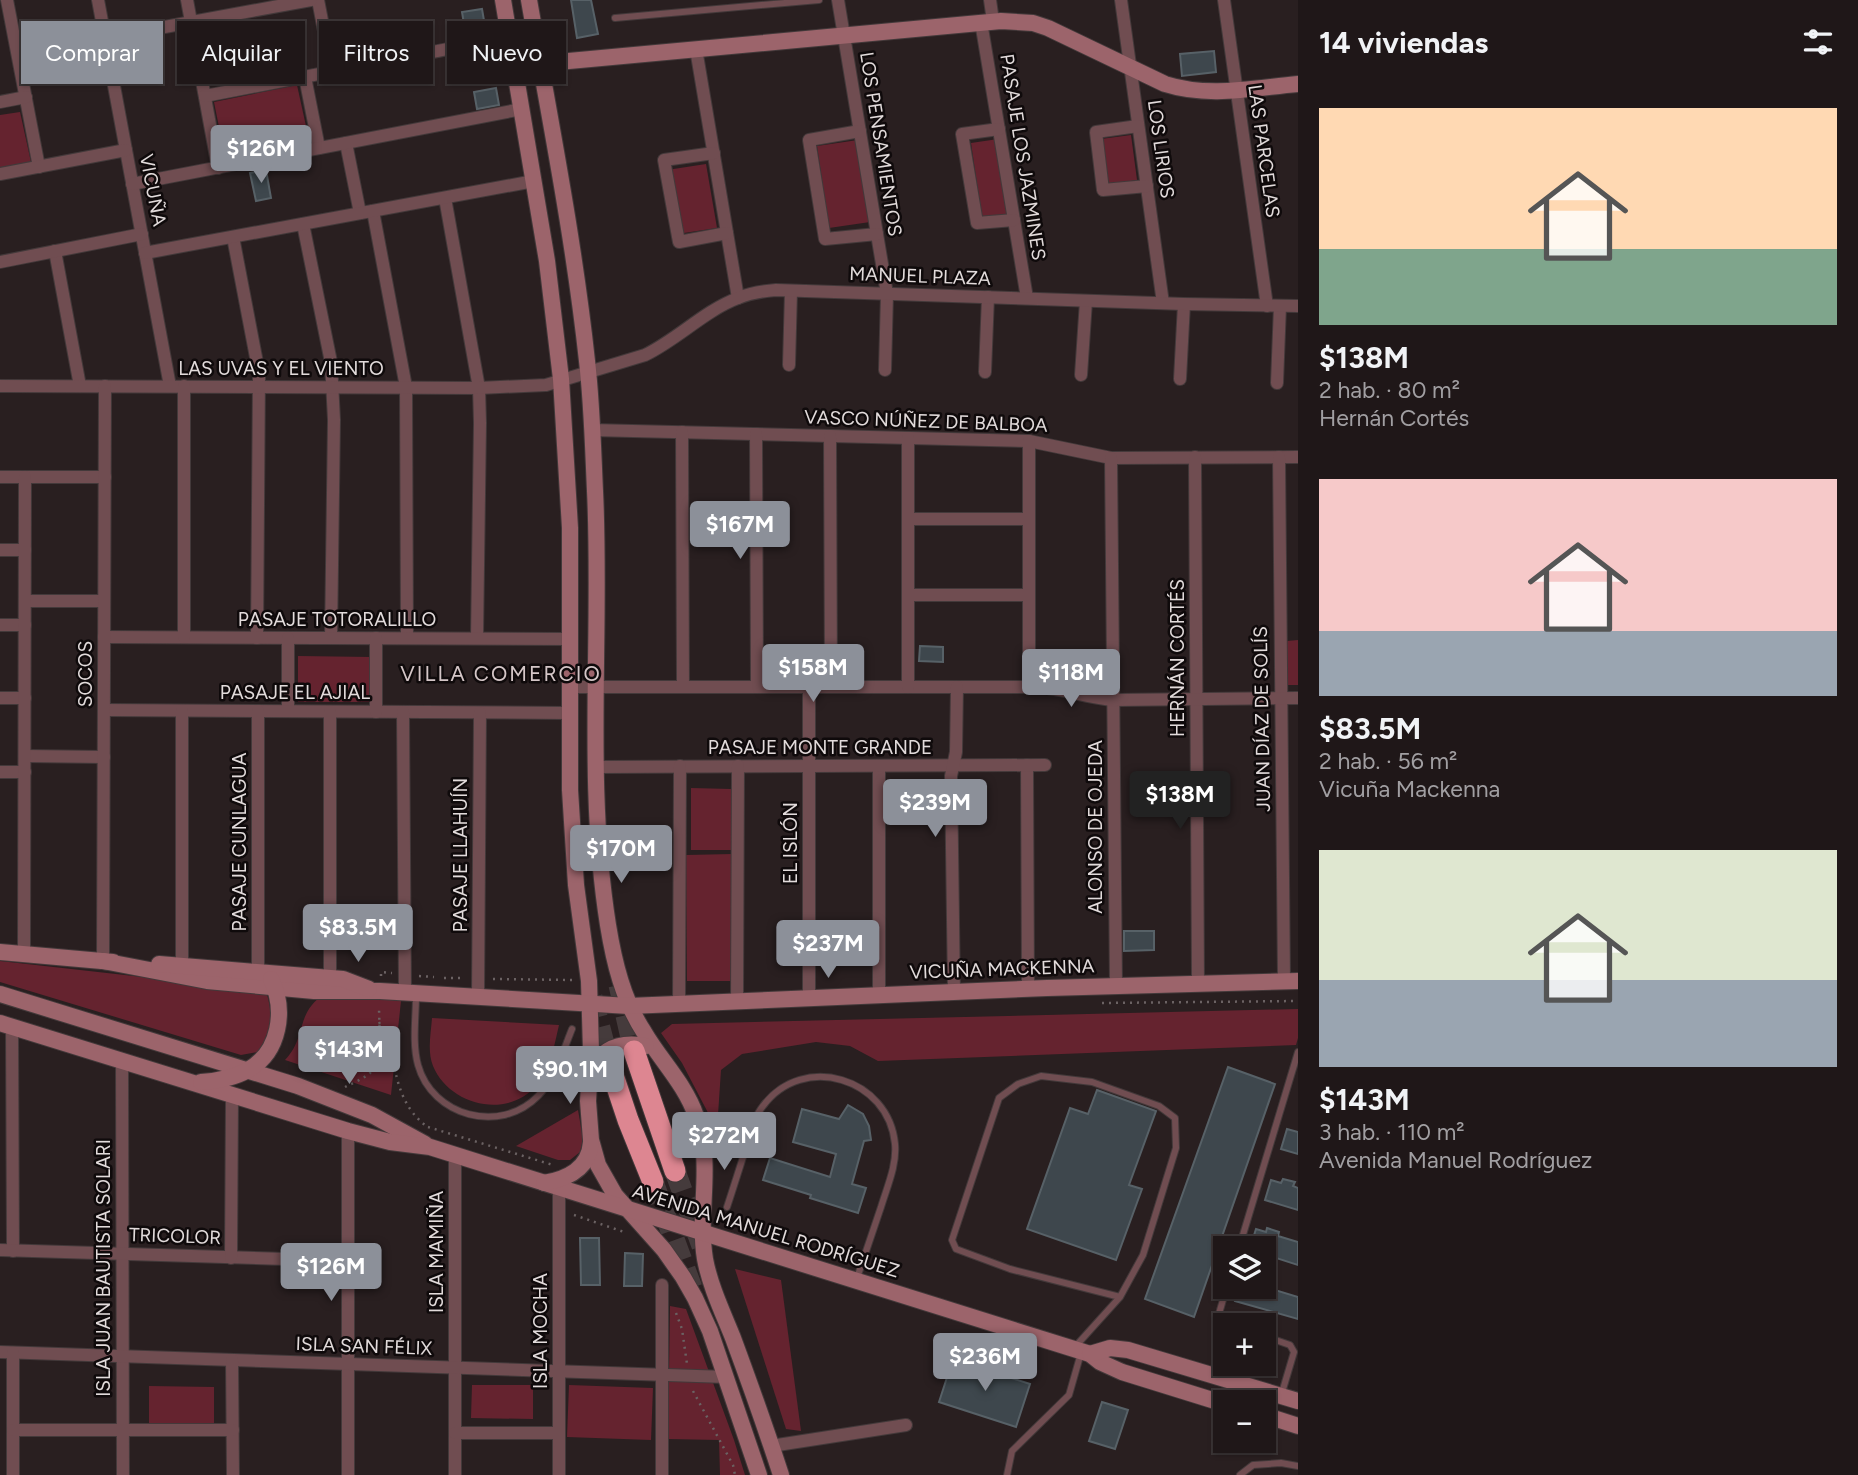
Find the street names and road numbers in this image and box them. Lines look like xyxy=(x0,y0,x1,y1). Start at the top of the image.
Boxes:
street label: LOS PENSAMIENTOS xyxy=(855,50,907,238)
street label: PASAJE LOS JAZMINES xyxy=(995,52,1051,262)
street label: LAS PARCELAS xyxy=(1243,83,1285,219)
street label: LOS LIRIOS xyxy=(1143,98,1179,200)
street label: VICUÑA xyxy=(135,152,171,228)
street label: MANUEL PLAZA xyxy=(849,262,991,290)
street label: LAS UVAS Y EL VIENTO xyxy=(178,357,384,380)
street label: VASCO NÚÑEZ DE BALBOA xyxy=(804,405,1048,437)
street label: HERNÁN CORTÉS xyxy=(1166,579,1189,737)
street label: PASAJE TOTORALILLO xyxy=(238,608,436,631)
street label: JUAN DÍAZ DE SOLÍS xyxy=(1249,626,1275,812)
street label: SOCOS xyxy=(74,641,97,707)
street label: PASAJE EL AJIAL xyxy=(220,681,370,704)
street label: PASAJE MONTE GRANDE xyxy=(708,736,932,759)
street label: ALONSO DE OJEDA xyxy=(1084,740,1107,914)
street label: PASAJE CUNLAGUA xyxy=(228,752,251,931)
street label: PASAJE LLAHUÍN xyxy=(449,778,472,932)
street label: EL ISLÓN xyxy=(779,802,802,884)
street label: VICUÑA MACKENNA xyxy=(909,954,1095,984)
street label: ISLA JUAN BAUTISTA SOLARI xyxy=(92,1139,115,1397)
street label: AVENIDA MANUEL RODRÍGUEZ xyxy=(630,1179,902,1283)
street label: ISLA MAMIÑA xyxy=(425,1191,448,1313)
street label: TRICOLOR xyxy=(129,1223,222,1249)
street label: ISLA MOCHA xyxy=(529,1273,552,1389)
street label: ISLA SAN FÉLIX xyxy=(295,1332,433,1360)

